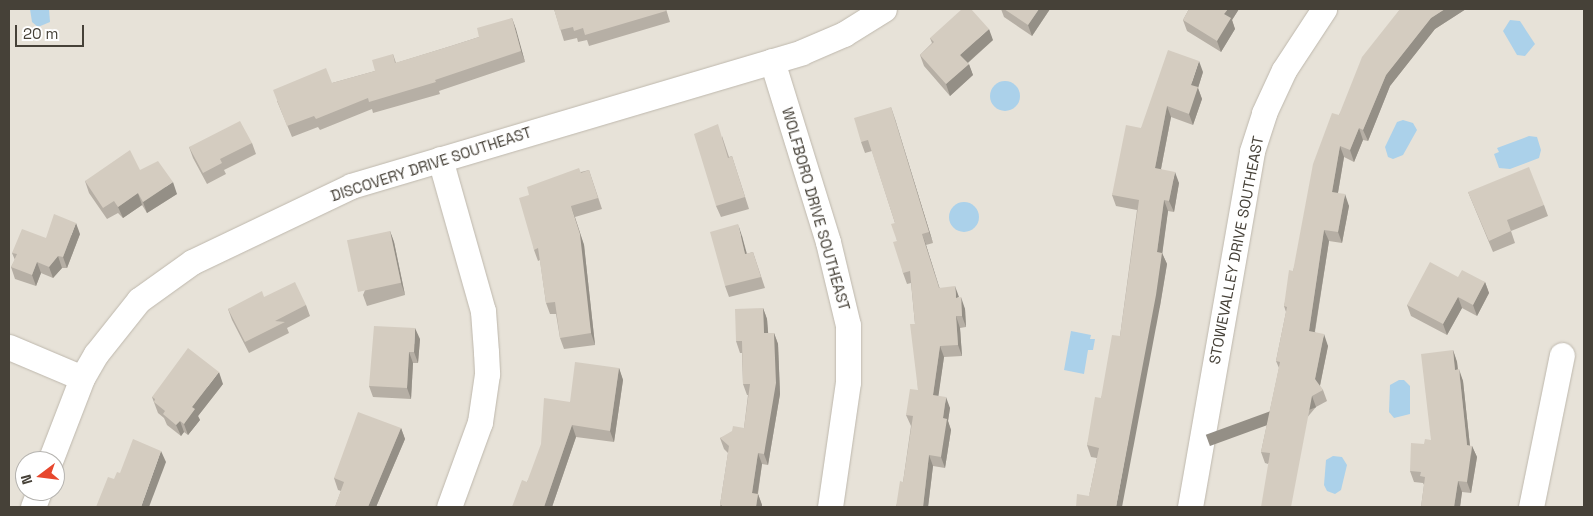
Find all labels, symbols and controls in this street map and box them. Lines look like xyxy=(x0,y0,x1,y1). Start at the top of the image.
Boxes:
scale bar xyxy=(18,15,86,47)
text: 20 m xyxy=(23,24,58,43)
street label: WOLFBORO DRIVE SOUTHEAST xyxy=(778,105,854,313)
street label: DISCOVERY DRIVE SOUTHEAST xyxy=(328,123,534,205)
street label: STOWEVALLEY DRIVE SOUTHEAST xyxy=(1205,134,1267,366)
north arrow xyxy=(15,451,65,501)
text: N xyxy=(17,473,36,486)

